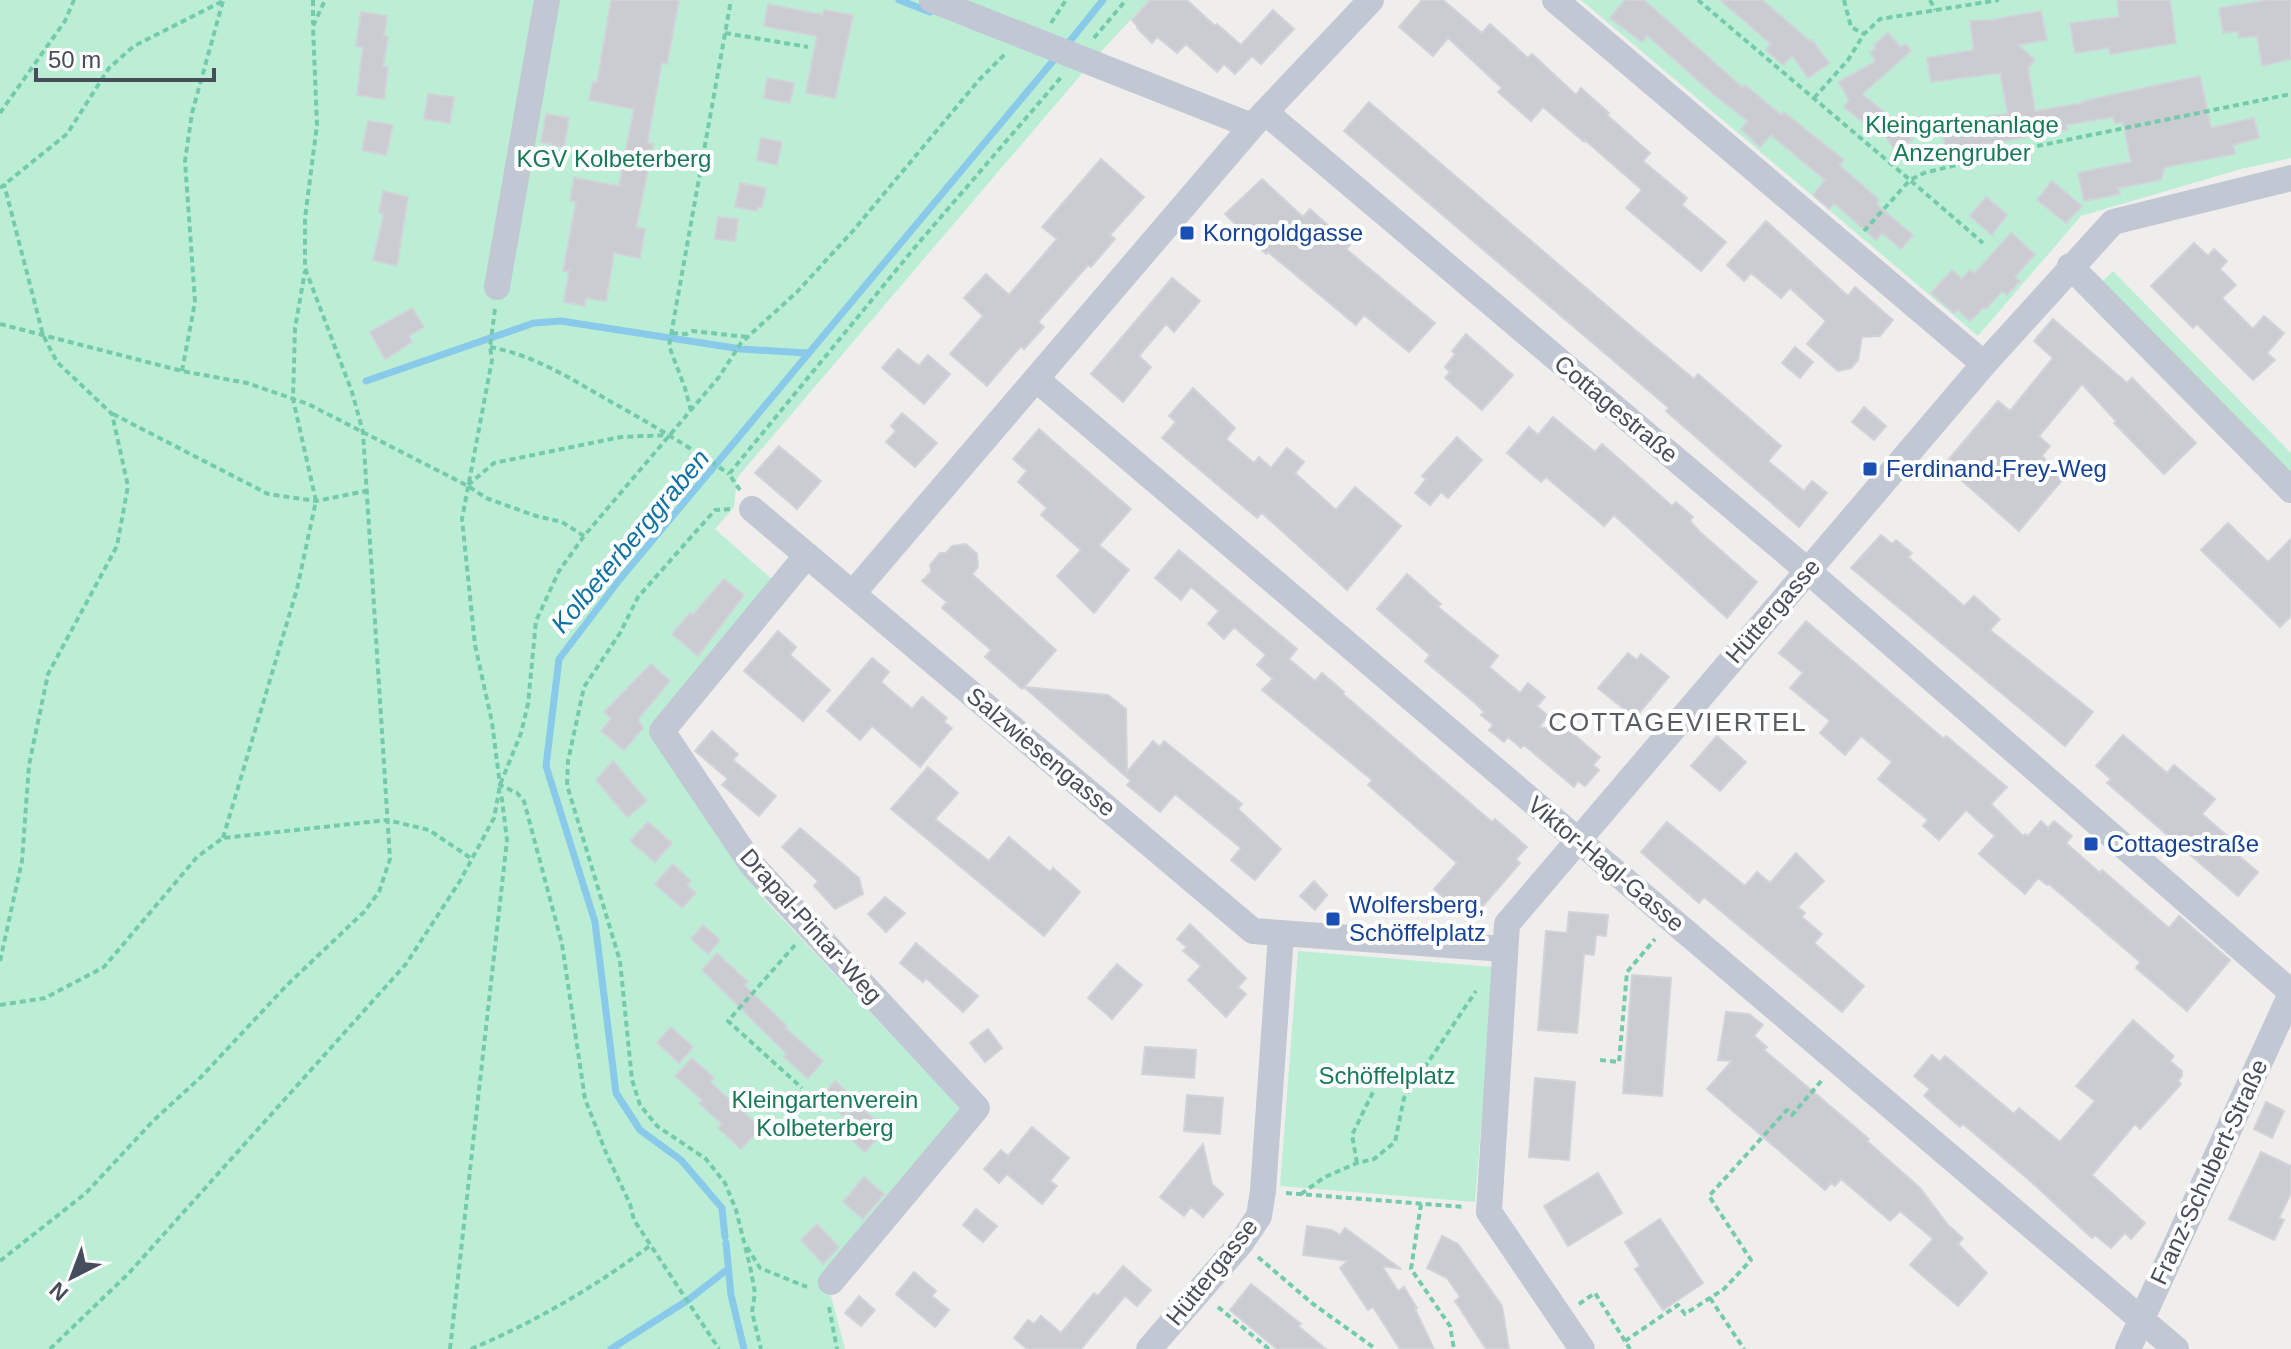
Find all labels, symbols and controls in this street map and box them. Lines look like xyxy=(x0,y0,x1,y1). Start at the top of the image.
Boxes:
scale bar xyxy=(36,32,214,82)
text: 50 m xyxy=(48,46,101,73)
park label: Kleingartenanlage Anzengruber xyxy=(1865,111,2059,166)
park label: KGV Kolbeterberg xyxy=(517,145,711,172)
place label: Korngoldgasse xyxy=(1203,219,1363,246)
marker: Korngoldgasse xyxy=(1178,224,1196,242)
street label: Cottagestraße xyxy=(1549,349,1683,468)
water label: Kolbeterberggraben xyxy=(545,443,715,639)
place label: Ferdinand-Frey-Weg xyxy=(1886,455,2107,482)
marker: Ferdinand-Frey-Weg xyxy=(1861,460,1879,478)
street label: Hüttergasse xyxy=(1720,553,1825,668)
street label: Salzwiesengasse xyxy=(962,682,1121,822)
district label: COTTAGEVIERTEL xyxy=(1548,707,1808,737)
street label: Viktor-Hagl-Gasse xyxy=(1523,790,1690,937)
place label: Cottagestraße xyxy=(2107,830,2259,857)
marker: Cottagestraße xyxy=(2082,835,2100,853)
street label: Drapal-Pintar-Weg xyxy=(735,843,888,1008)
place label: Wolfersberg, Schöffelplatz xyxy=(1349,891,1486,946)
marker: Wolfersberg, Schöffelplatz xyxy=(1324,910,1342,928)
street label: Franz-Schubert-Straße xyxy=(2144,1055,2273,1289)
park label: Schöffelplatz xyxy=(1319,1062,1455,1089)
park label: Kleingartenverein Kolbeterberg xyxy=(732,1086,918,1141)
street label: Hüttergasse xyxy=(1160,1213,1263,1330)
north arrow xyxy=(32,1237,112,1317)
text: N xyxy=(45,1277,73,1306)

